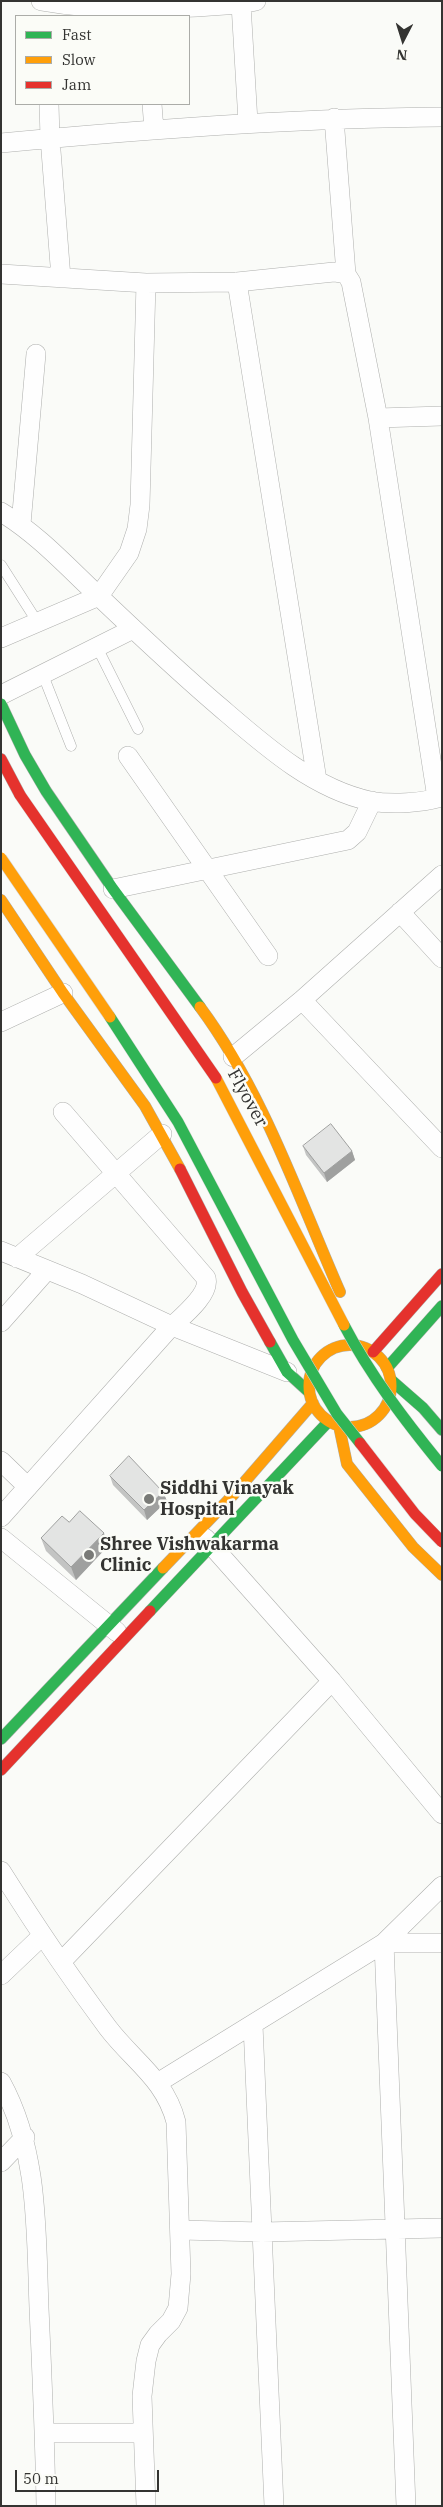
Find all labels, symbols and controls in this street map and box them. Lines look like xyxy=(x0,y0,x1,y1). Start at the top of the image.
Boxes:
legend xyxy=(15,15,190,105)
north arrow xyxy=(378,15,428,65)
text: Fast xyxy=(62,25,92,44)
text: N xyxy=(395,45,408,64)
text: Slow xyxy=(62,50,95,69)
text: Jam xyxy=(62,75,91,94)
street label: Flyover xyxy=(222,1065,272,1131)
place label: Siddhi Vinayak Hospital xyxy=(160,1478,294,1520)
marker: Siddhi Vinayak Hospital xyxy=(142,1492,156,1506)
place label: Shree Vishwakarma Clinic xyxy=(100,1534,279,1576)
marker: Shree Vishwakarma Clinic xyxy=(82,1548,96,1562)
scale bar xyxy=(18,2460,161,2492)
text: 50 m xyxy=(23,2469,59,2488)

